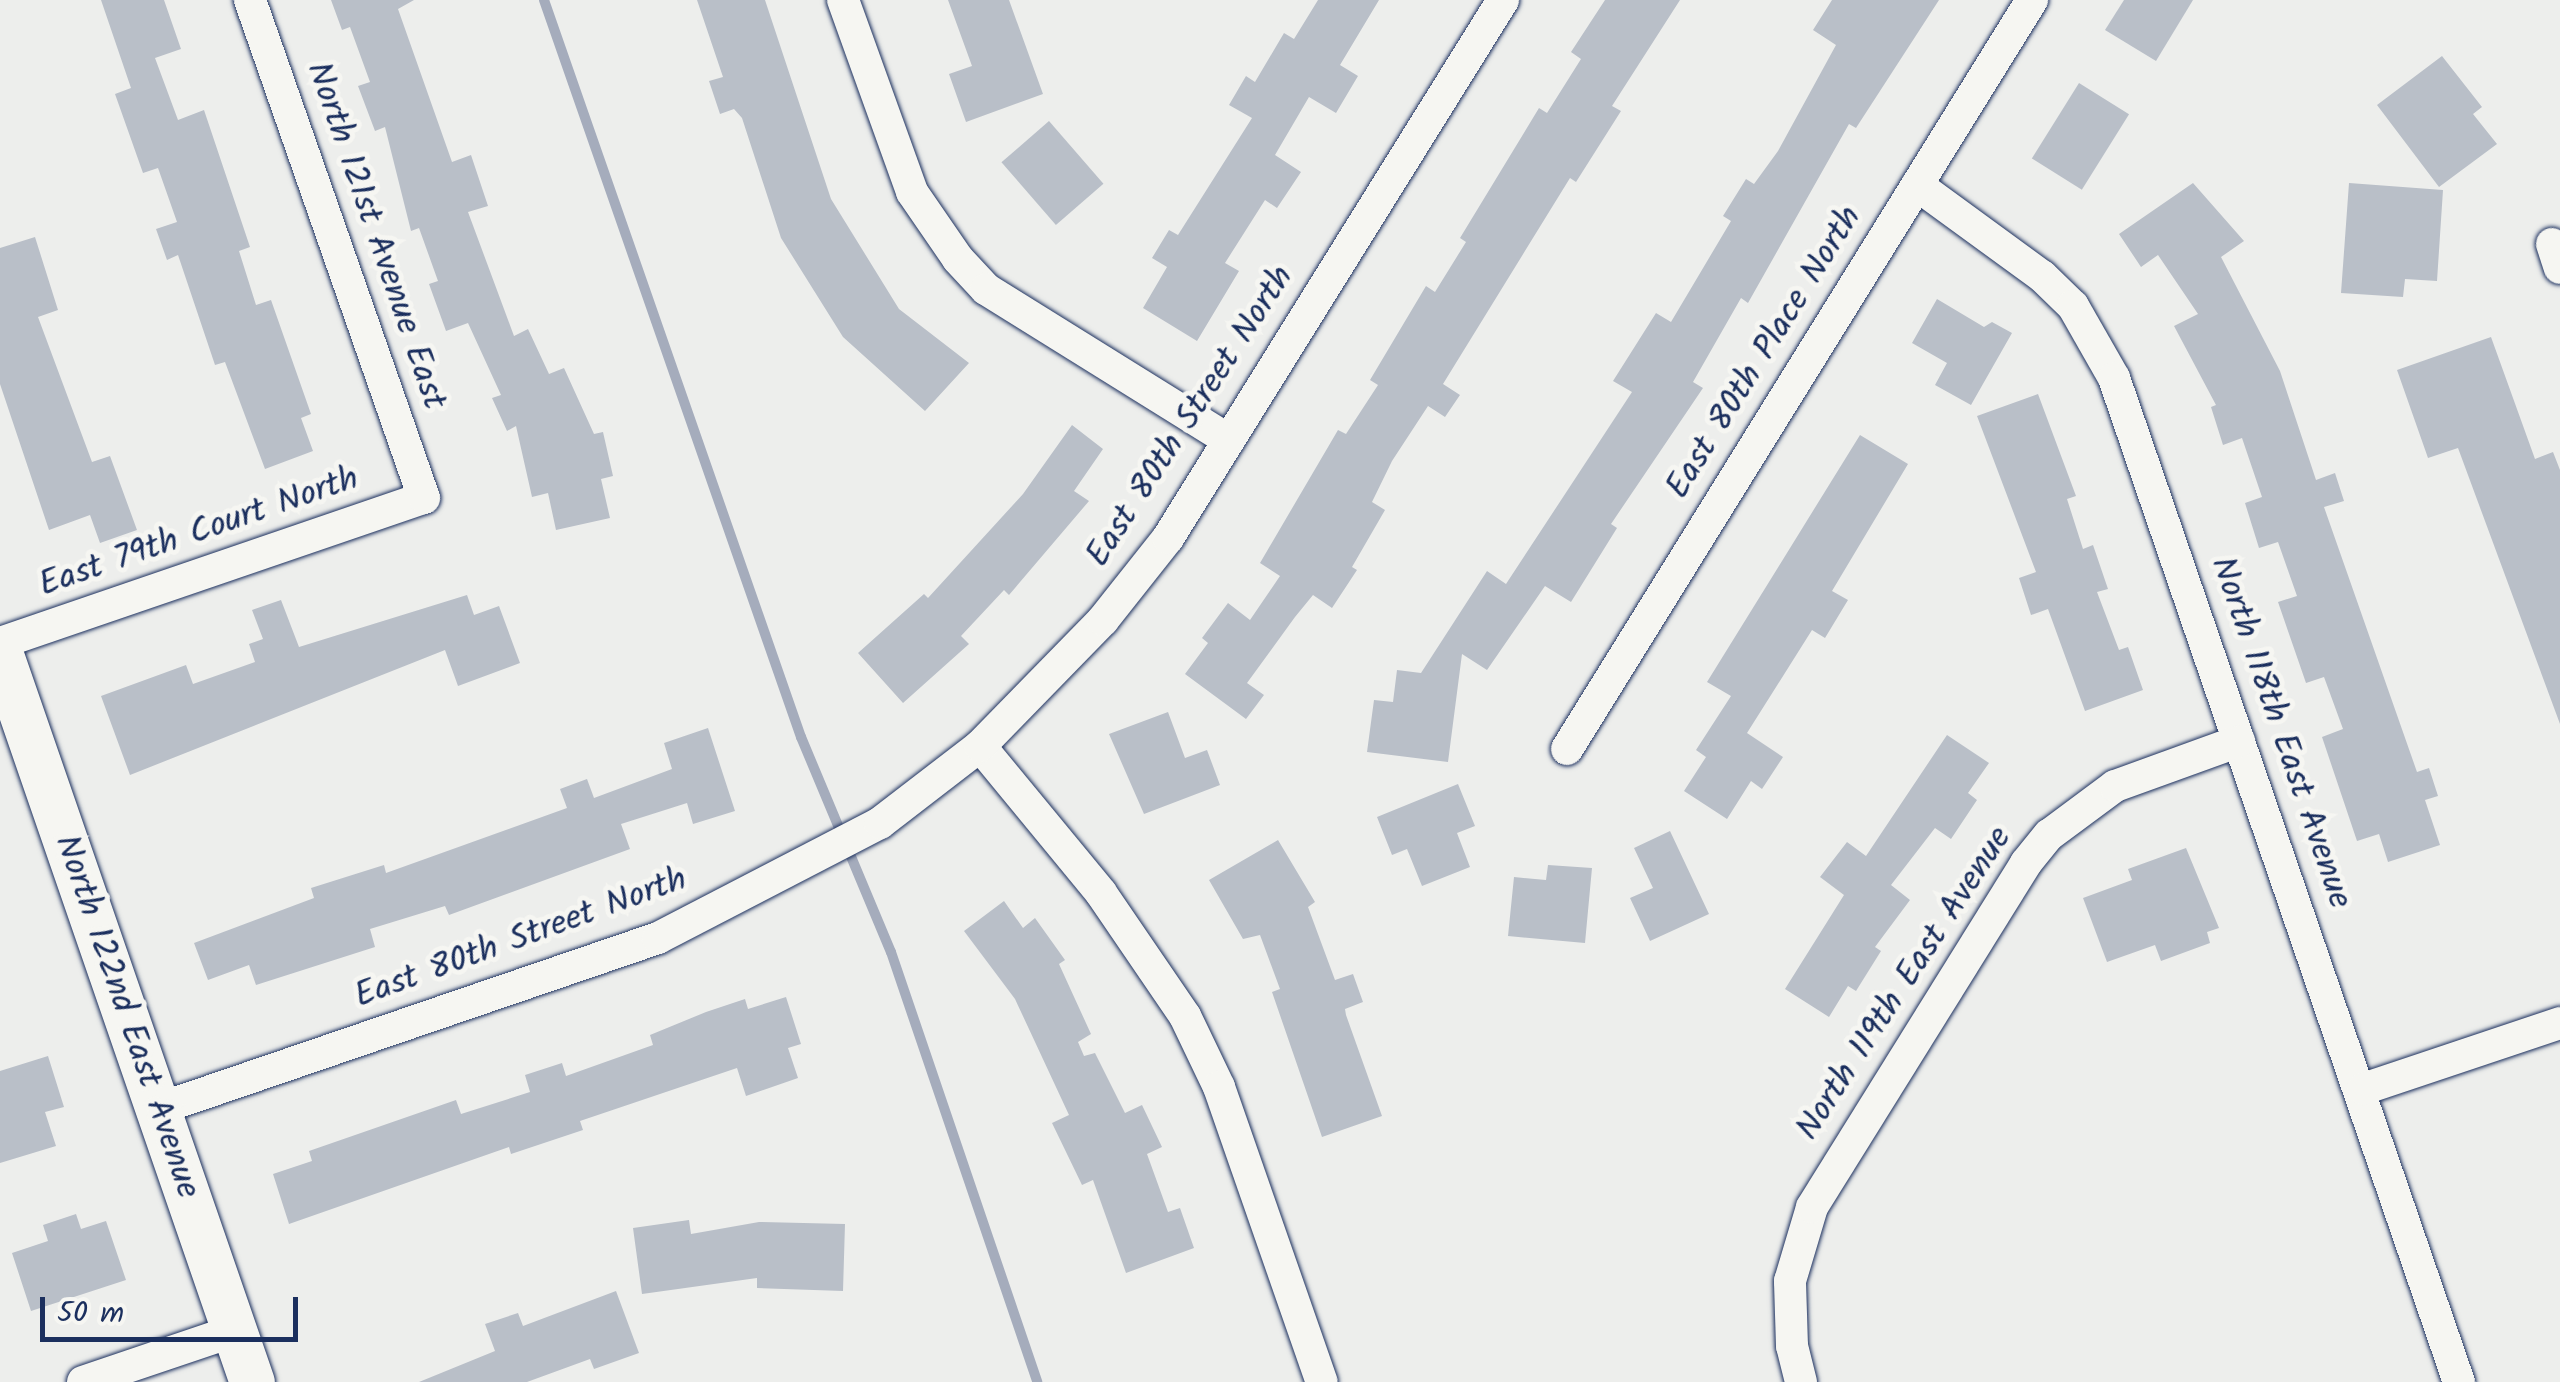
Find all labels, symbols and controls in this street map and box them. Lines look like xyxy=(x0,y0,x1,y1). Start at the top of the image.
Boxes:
street label: North 121st Avenue East xyxy=(296,57,454,415)
street label: East 80th Place North xyxy=(1658,199,1872,507)
street label: East 80th Street North xyxy=(1078,259,1304,575)
street label: East 79th Court North xyxy=(34,459,364,607)
street label: North 118th East Avenue xyxy=(2200,552,2360,914)
street label: North 119th East Avenue xyxy=(1788,819,2022,1149)
street label: North 122nd East Avenue xyxy=(44,830,208,1204)
street label: East 80th Street North xyxy=(349,859,693,1019)
scale bar xyxy=(45,1277,302,1339)
text: 50 m xyxy=(57,1290,124,1338)

